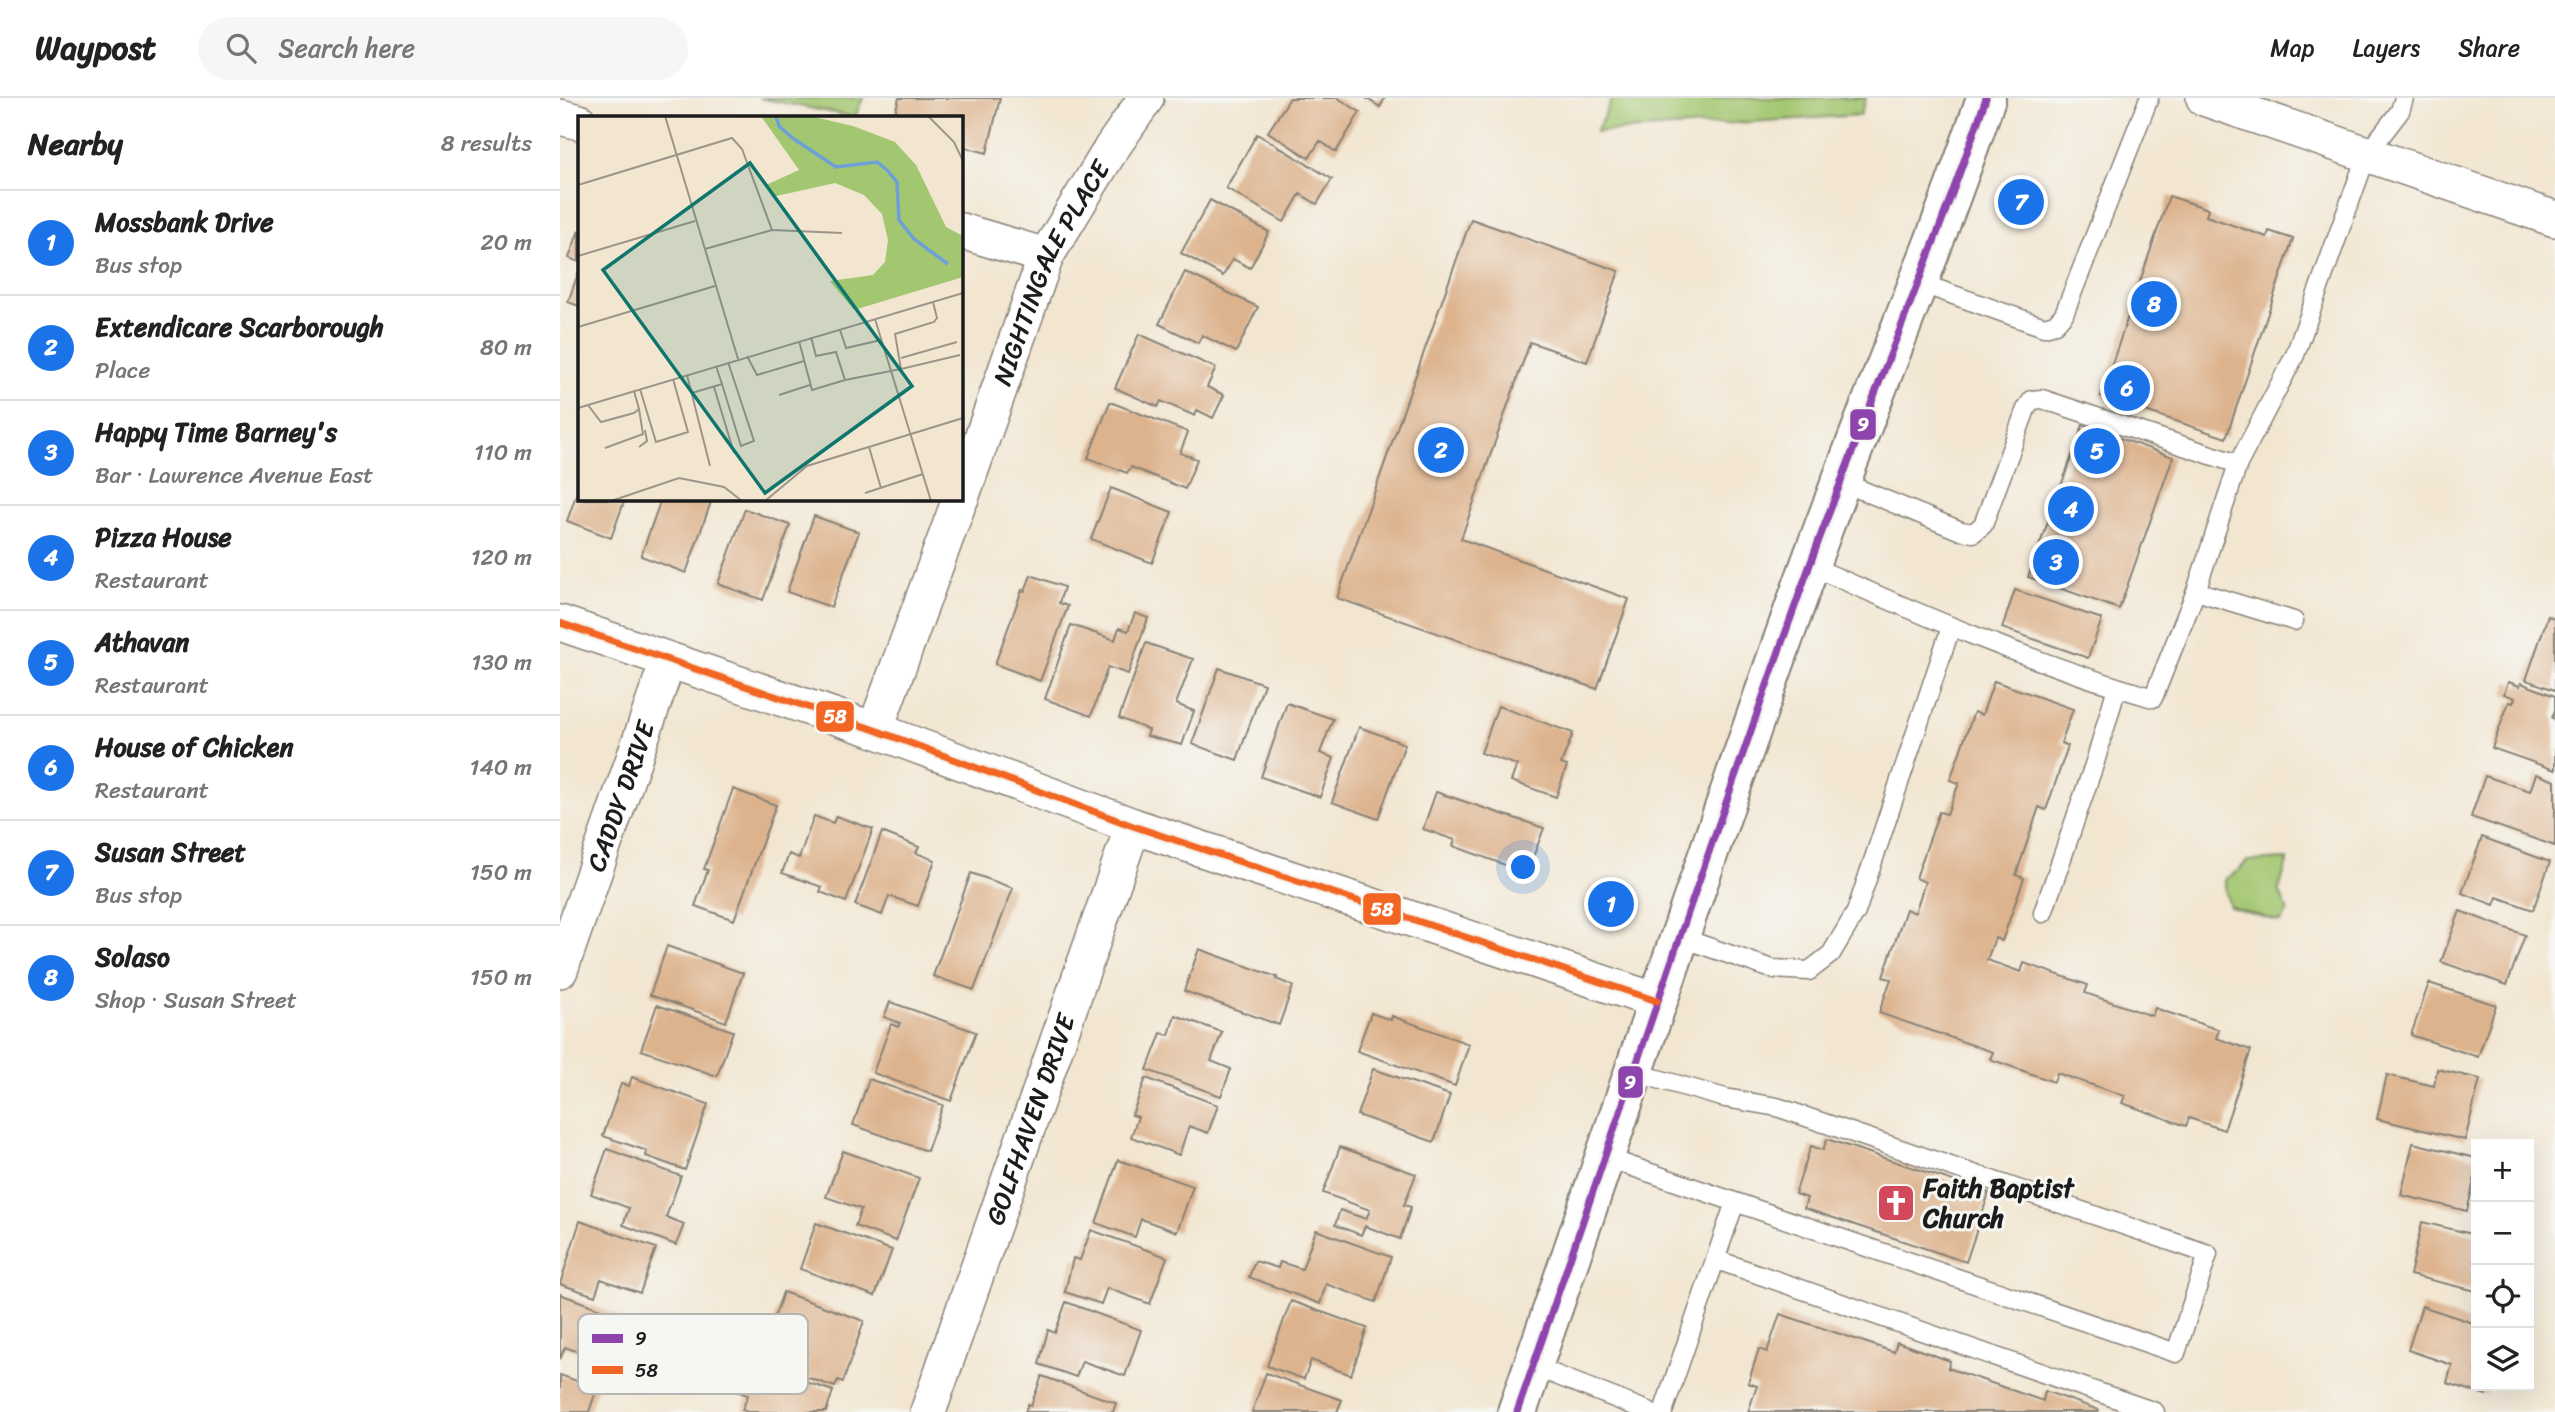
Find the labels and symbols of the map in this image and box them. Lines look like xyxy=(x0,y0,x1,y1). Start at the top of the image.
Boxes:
inset map xyxy=(578,116,962,500)
street label: NIGHTINGALE PLACE xyxy=(979,150,1123,392)
pin: 7 xyxy=(1998,176,2044,228)
pin: 8 xyxy=(2131,278,2177,330)
pin: 6 xyxy=(2104,362,2150,414)
line badge: 9 xyxy=(1849,408,1877,441)
text: 9 xyxy=(1857,408,1869,441)
pin: 2 xyxy=(1418,424,1464,476)
pin: 5 xyxy=(2074,425,2120,477)
pin: 4 xyxy=(2048,483,2094,535)
pin: 3 xyxy=(2033,536,2079,588)
line badge: 58 xyxy=(815,700,855,733)
text: 58 xyxy=(823,700,847,733)
street label: CADDY DRIVE xyxy=(573,713,669,878)
your location xyxy=(1506,850,1540,884)
pin: 1 xyxy=(1588,878,1634,930)
line badge: 58 xyxy=(1362,892,1402,926)
text: 58 xyxy=(1370,893,1394,926)
street label: GOLFHAVEN DRIVE xyxy=(972,1006,1089,1231)
line badge: 9 xyxy=(1617,1065,1644,1099)
text: 9 xyxy=(1624,1066,1636,1099)
place label: Faith Baptist Church xyxy=(1922,1165,2075,1241)
church icon: Faith Baptist Church xyxy=(1875,1182,1917,1224)
legend xyxy=(578,1314,808,1394)
text: 9 xyxy=(635,1322,647,1355)
text: 58 xyxy=(635,1354,659,1387)

